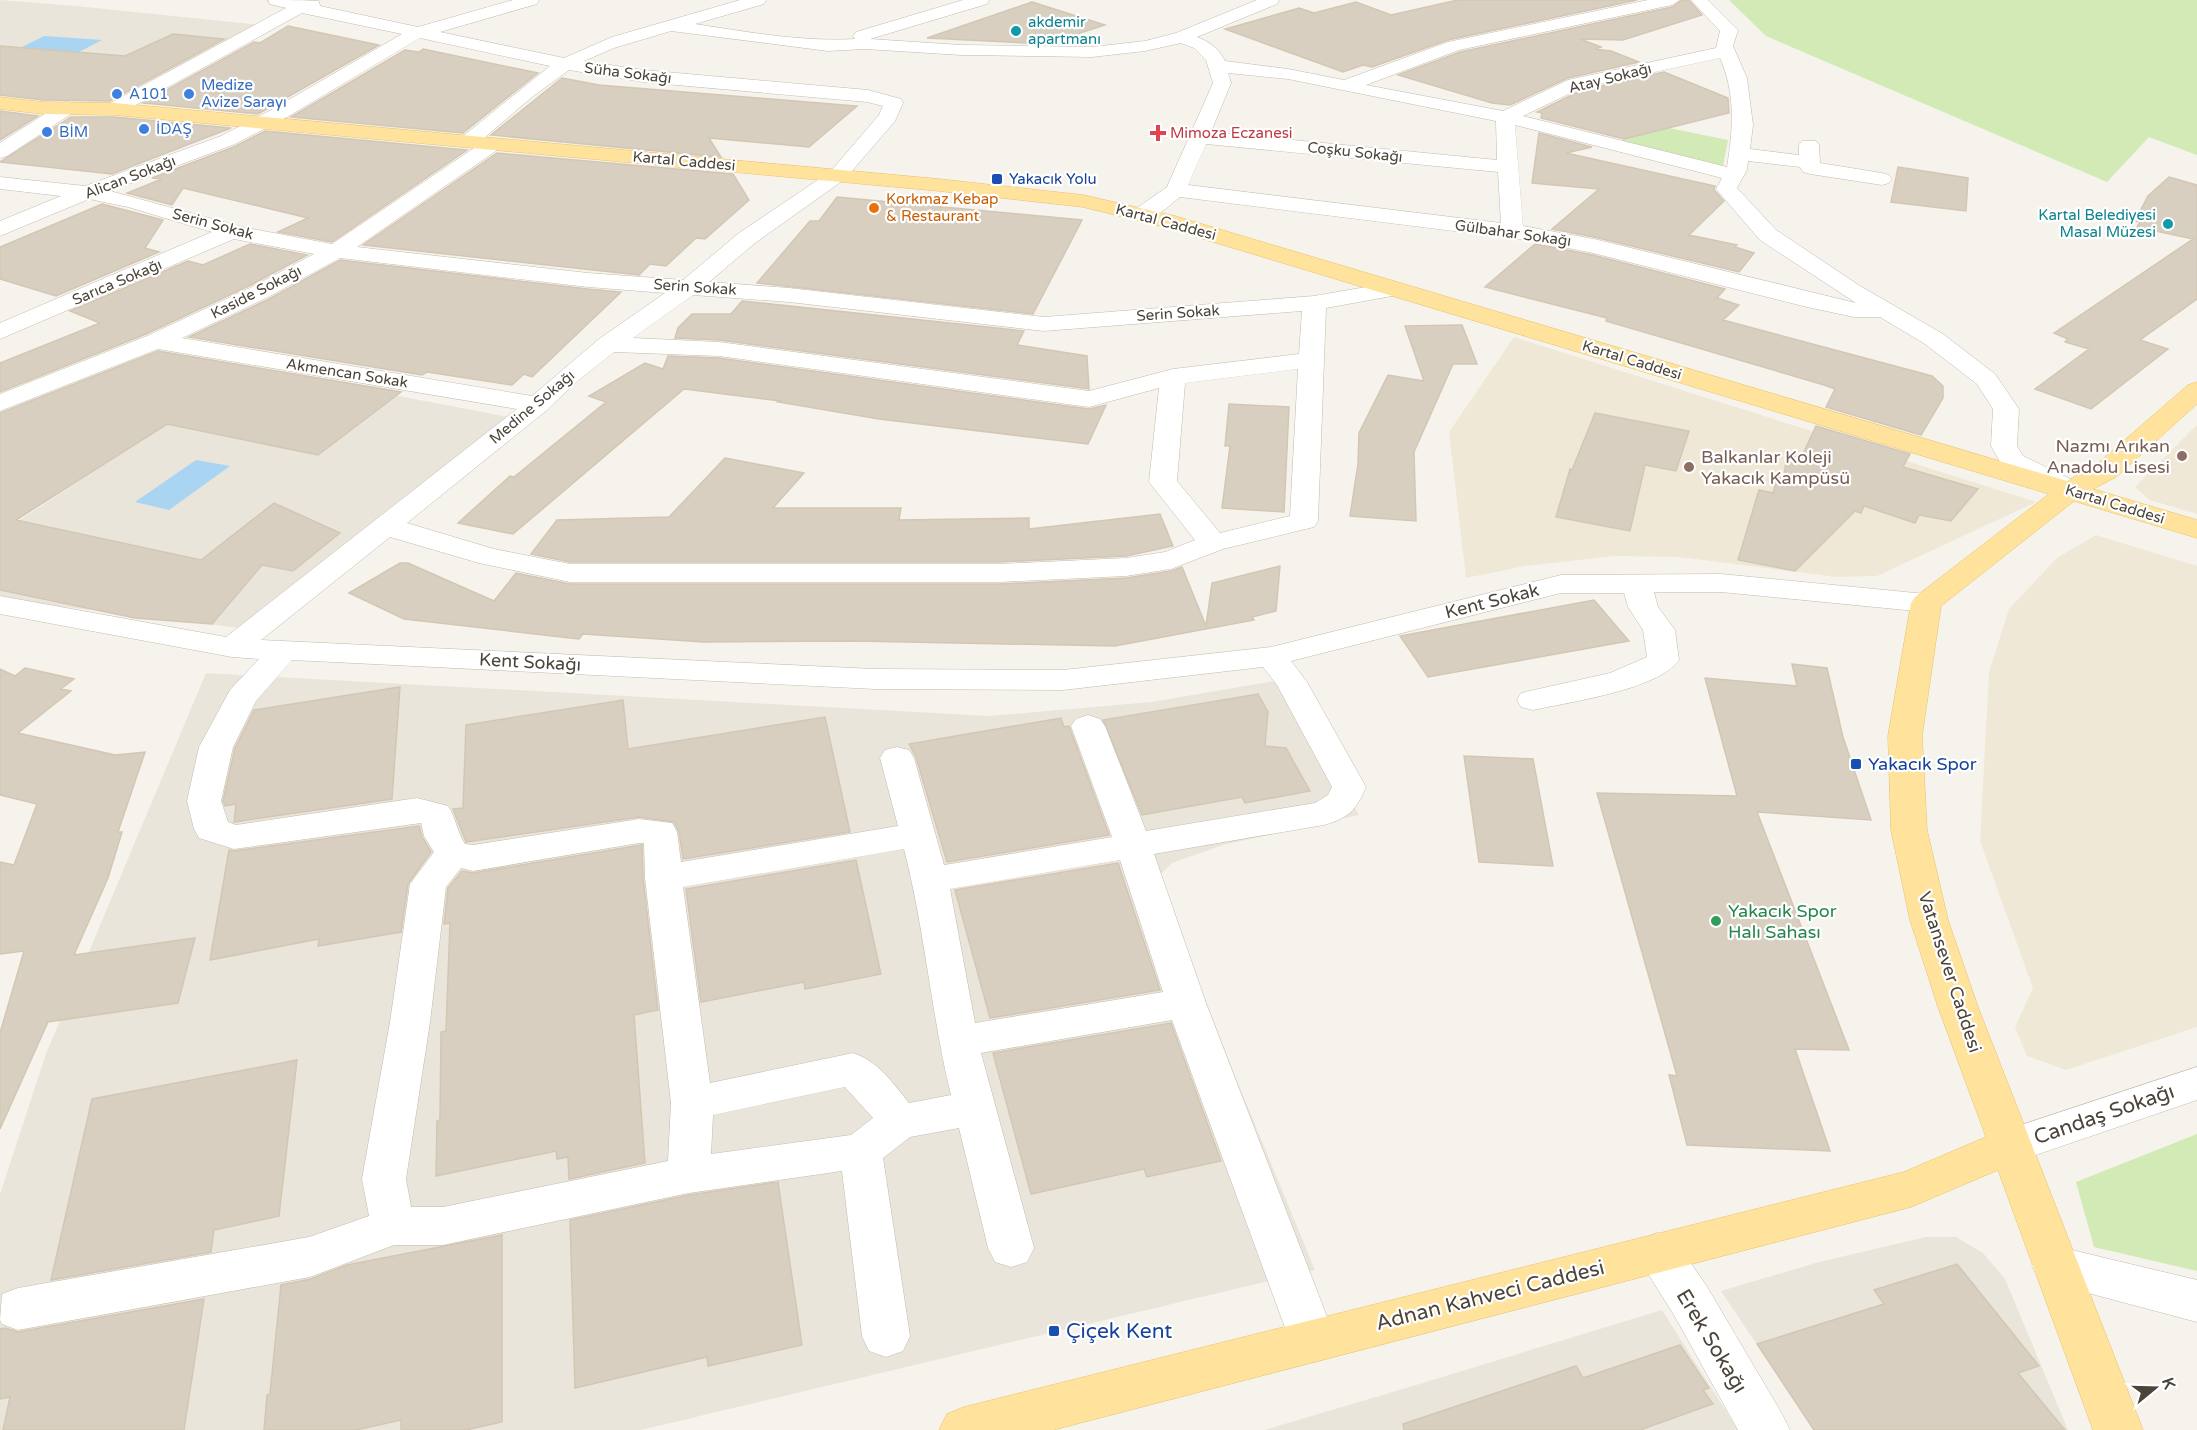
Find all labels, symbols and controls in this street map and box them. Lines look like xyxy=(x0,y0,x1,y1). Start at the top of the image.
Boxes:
place label: akdemir apartmanı xyxy=(1028,13,1101,48)
marker: akdemir apartmanı xyxy=(1009,24,1023,38)
street label: Süha Sokağı xyxy=(583,59,673,87)
street label: Atay Sokağı xyxy=(1567,59,1653,97)
place label: Medize Avize Sarayı xyxy=(201,76,287,111)
place label: A101 xyxy=(129,85,168,103)
marker: A101 xyxy=(110,87,124,101)
marker: Medize Avize Sarayı xyxy=(182,87,196,101)
place label: İDAŞ xyxy=(156,120,192,138)
marker: İDAŞ xyxy=(137,122,151,136)
place label: BİM xyxy=(59,123,88,141)
place label: Mimoza Eczanesi xyxy=(1170,124,1293,142)
marker: BİM xyxy=(40,125,54,139)
marker: Mimoza Eczanesi xyxy=(1151,126,1165,140)
street label: Coşku Sokağı xyxy=(1306,138,1404,166)
street label: Kartal Caddesi xyxy=(632,148,736,174)
street label: Alican Sokağı xyxy=(82,151,178,203)
place label: Yakacık Yolu xyxy=(1009,170,1097,188)
marker: Yakacık Yolu xyxy=(990,172,1004,186)
place label: Korkmaz Kebap & Restaurant xyxy=(886,190,999,225)
street label: Kartal Caddesi xyxy=(1114,200,1218,244)
marker: Korkmaz Kebap & Restaurant xyxy=(867,201,881,215)
street label: Serin Sokak xyxy=(170,205,256,243)
place label: Kartal Belediyesi Masal Müzesi xyxy=(2038,206,2156,241)
street label: Gülbahar Sokağı xyxy=(1454,216,1572,250)
marker: Kartal Belediyesi Masal Müzesi xyxy=(2161,217,2175,231)
street label: Sarıca Sokağı xyxy=(70,255,164,309)
street label: Kaside Sokağı xyxy=(208,261,304,323)
street label: Serin Sokak xyxy=(653,275,737,299)
street label: Serin Sokak xyxy=(1136,301,1220,325)
street label: Kartal Caddesi xyxy=(1580,336,1684,384)
street label: Akmencan Sokak xyxy=(285,354,409,392)
street label: Medine Sokağı xyxy=(486,366,578,448)
place label: Nazmı Arıkan Anadolu Lisesi xyxy=(2046,435,2170,478)
place label: Balkanlar Koleji Yakacık Kampüsü xyxy=(1701,446,1850,489)
marker: Nazmı Arıkan Anadolu Lisesi xyxy=(2175,449,2189,463)
marker: Balkanlar Koleji Yakacık Kampüsü xyxy=(1682,460,1696,474)
street label: Kartal Caddesi xyxy=(2063,480,2167,528)
street label: Kent Sokak xyxy=(1443,579,1541,623)
street label: Kent Sokağı xyxy=(478,648,582,676)
place label: Yakacık Spor xyxy=(1868,753,1977,775)
marker: Yakacık Spor xyxy=(1849,757,1863,771)
street label: Vatansever Caddesi xyxy=(1914,889,1986,1055)
place label: Yakacık Spor Halı Sahası xyxy=(1728,900,1837,943)
marker: Yakacık Spor Halı Sahası xyxy=(1709,914,1723,928)
street label: Candaş Sokağı xyxy=(2031,1079,2178,1150)
street label: Adnan Kahveci Caddesi xyxy=(1373,1255,1607,1336)
street label: Erek Sokağı xyxy=(1671,1285,1752,1398)
place label: Çiçek Kent xyxy=(1066,1319,1172,1344)
marker: Çiçek Kent xyxy=(1047,1324,1061,1338)
north arrow xyxy=(2125,1358,2185,1418)
text: K xyxy=(2157,1375,2180,1392)

